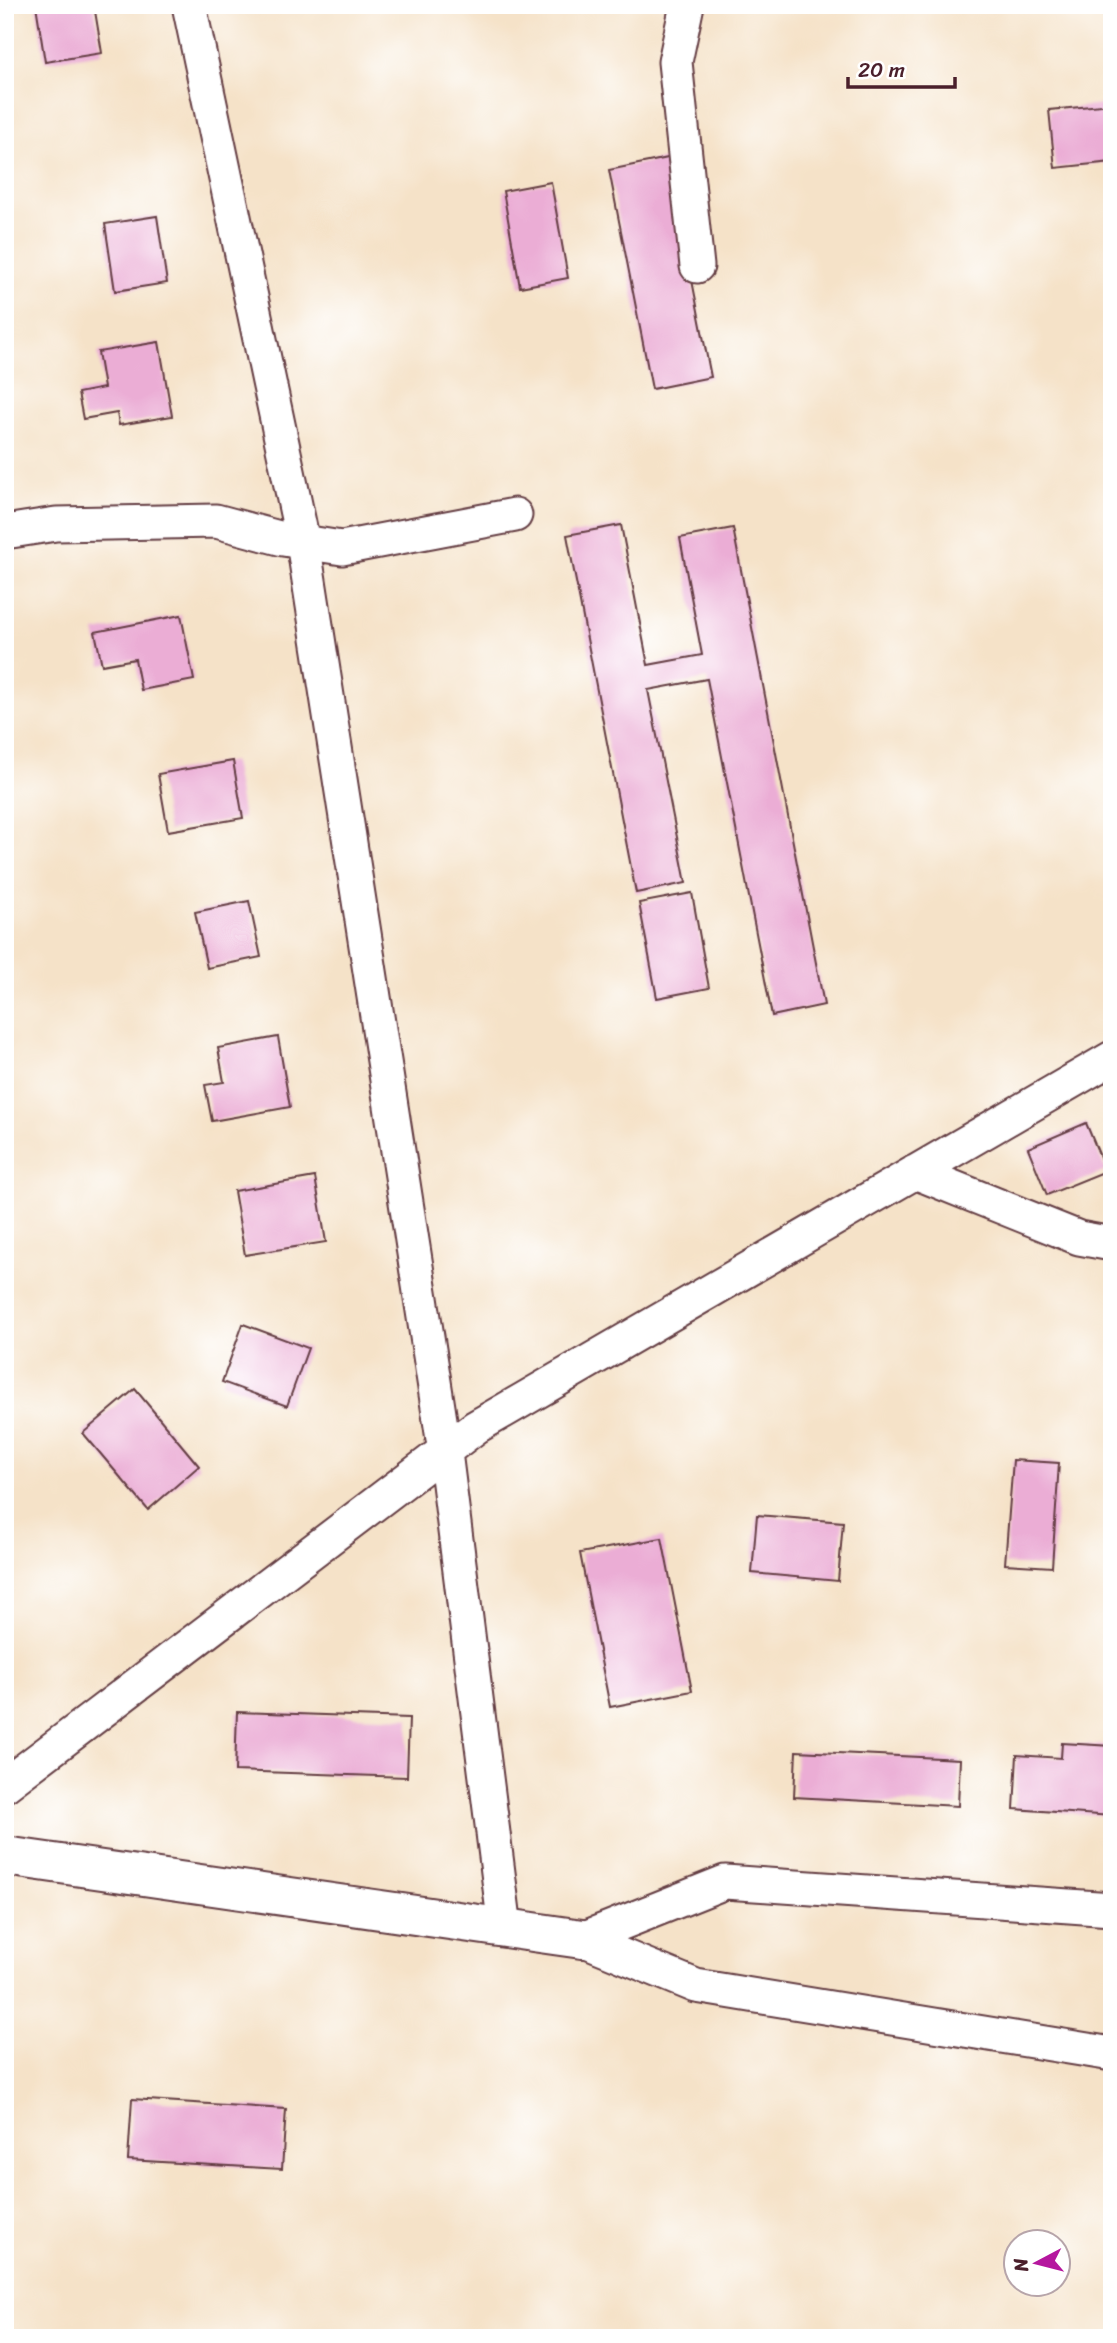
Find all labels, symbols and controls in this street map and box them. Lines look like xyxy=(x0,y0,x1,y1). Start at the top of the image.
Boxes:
scale bar xyxy=(848,46,954,90)
text: 20 m xyxy=(858,51,905,89)
north arrow xyxy=(1002,2228,1072,2298)
text: N xyxy=(1003,2256,1038,2275)

